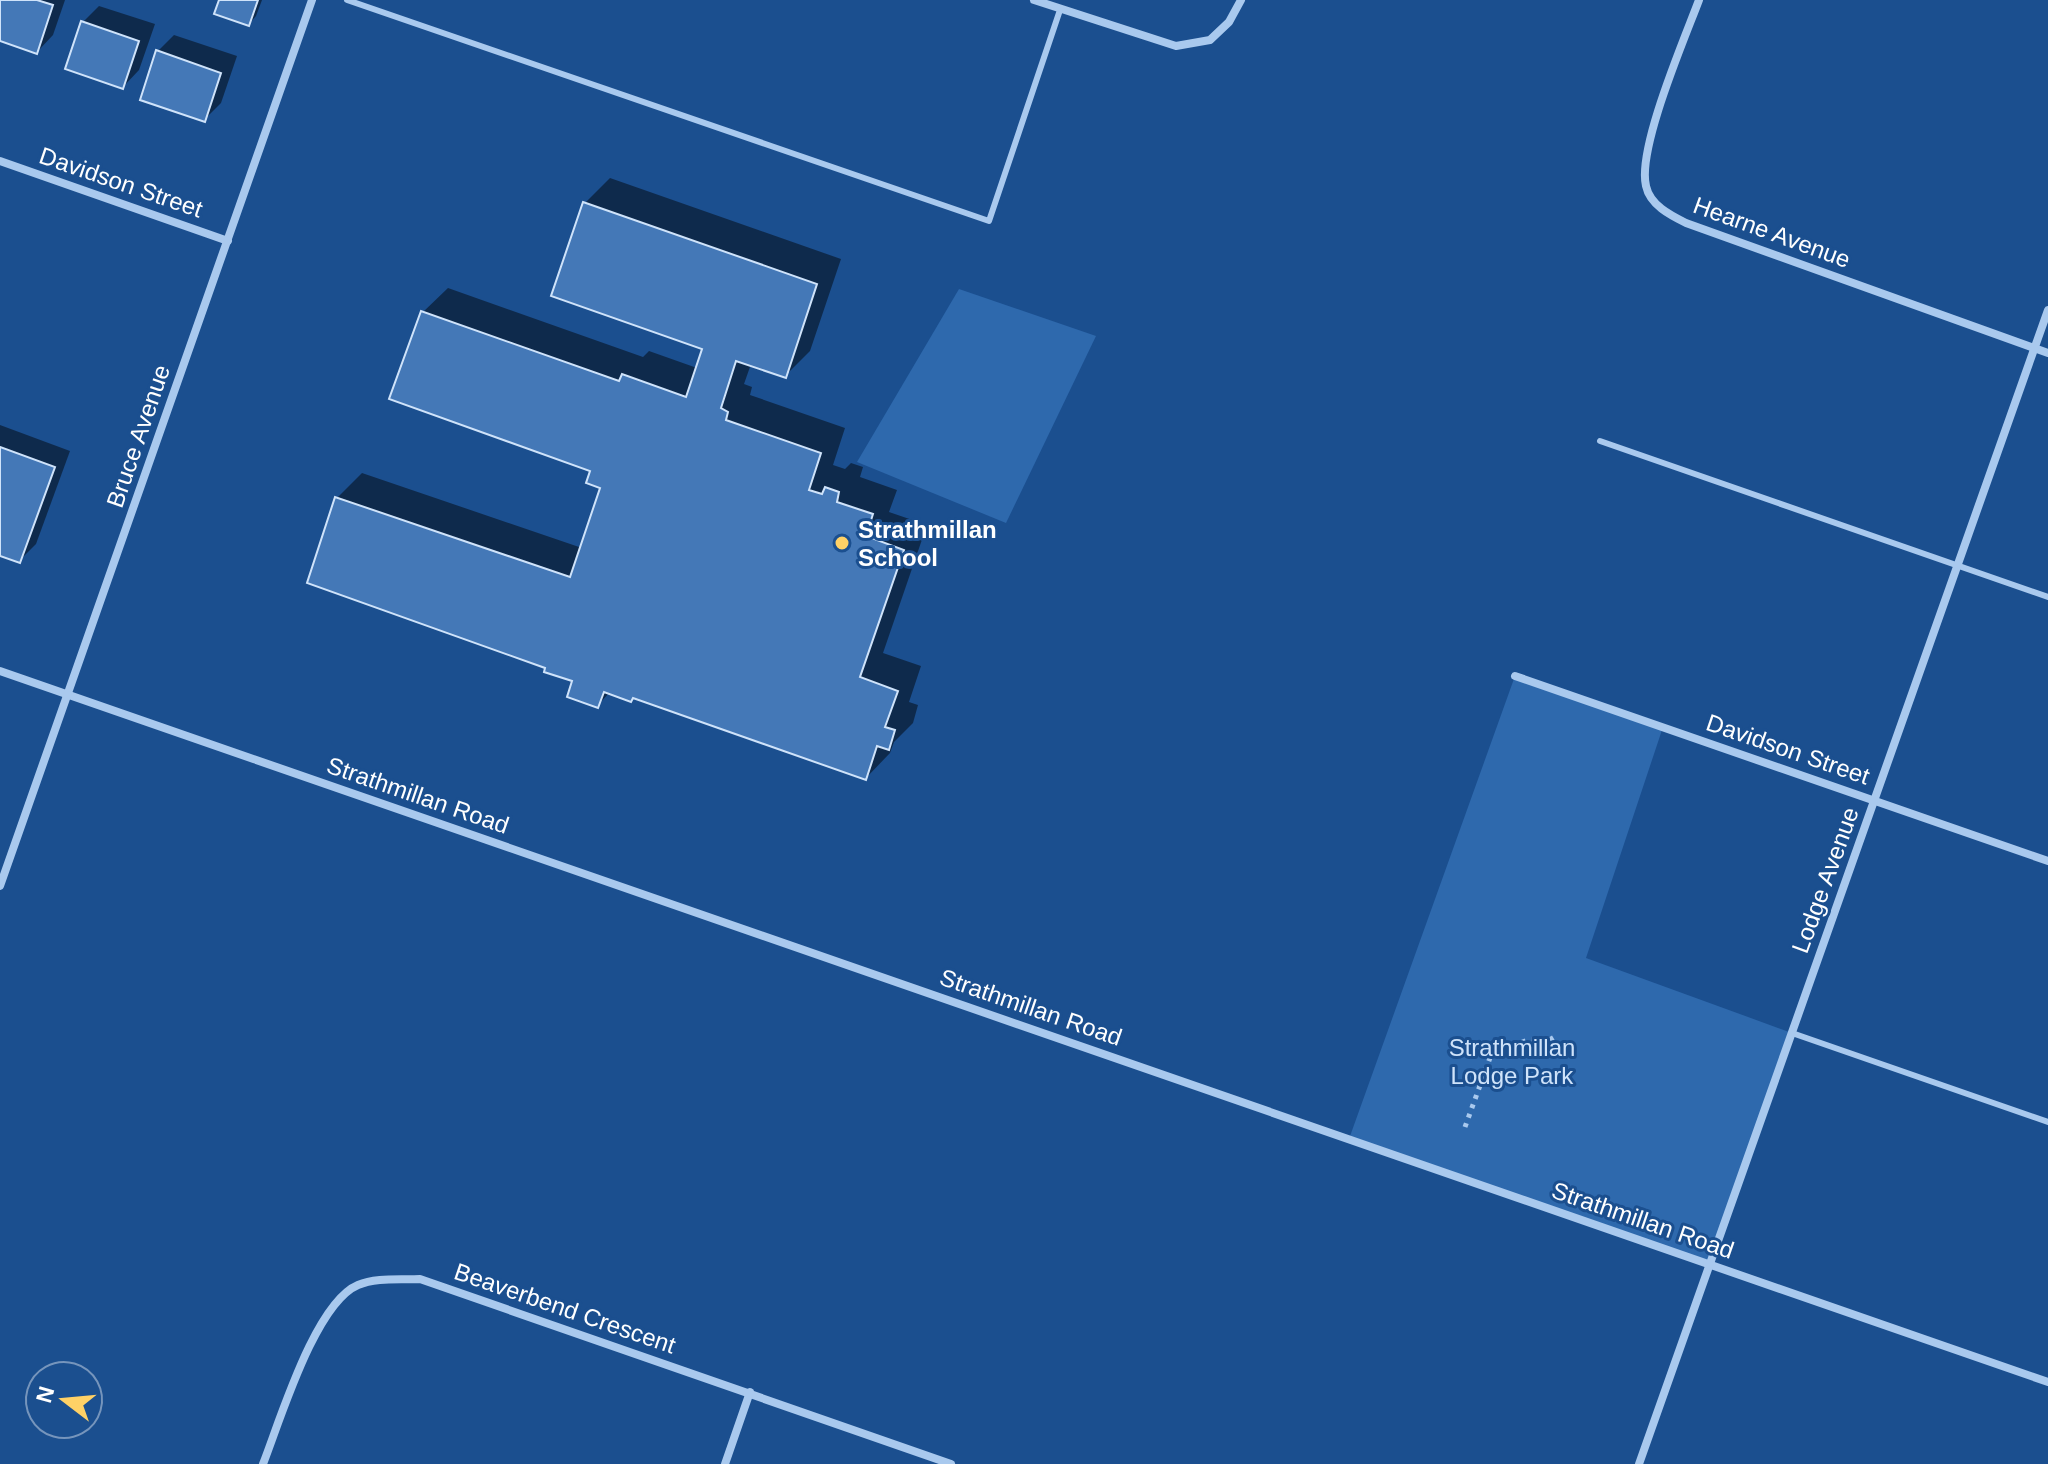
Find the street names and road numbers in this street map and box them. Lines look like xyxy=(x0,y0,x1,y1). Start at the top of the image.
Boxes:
street label: Davidson Street xyxy=(36,141,206,223)
street label: Hearne Avenue xyxy=(1690,191,1854,273)
street label: Bruce Avenue xyxy=(101,361,175,511)
street label: Davidson Street xyxy=(1703,708,1873,790)
street label: Strathmillan Road xyxy=(323,751,513,839)
street label: Lodge Avenue xyxy=(1786,803,1864,957)
street label: Strathmillan Road xyxy=(936,963,1126,1051)
street label: Strathmillan Road xyxy=(1548,1176,1738,1264)
street label: Beaverbend Crescent xyxy=(451,1257,679,1359)

